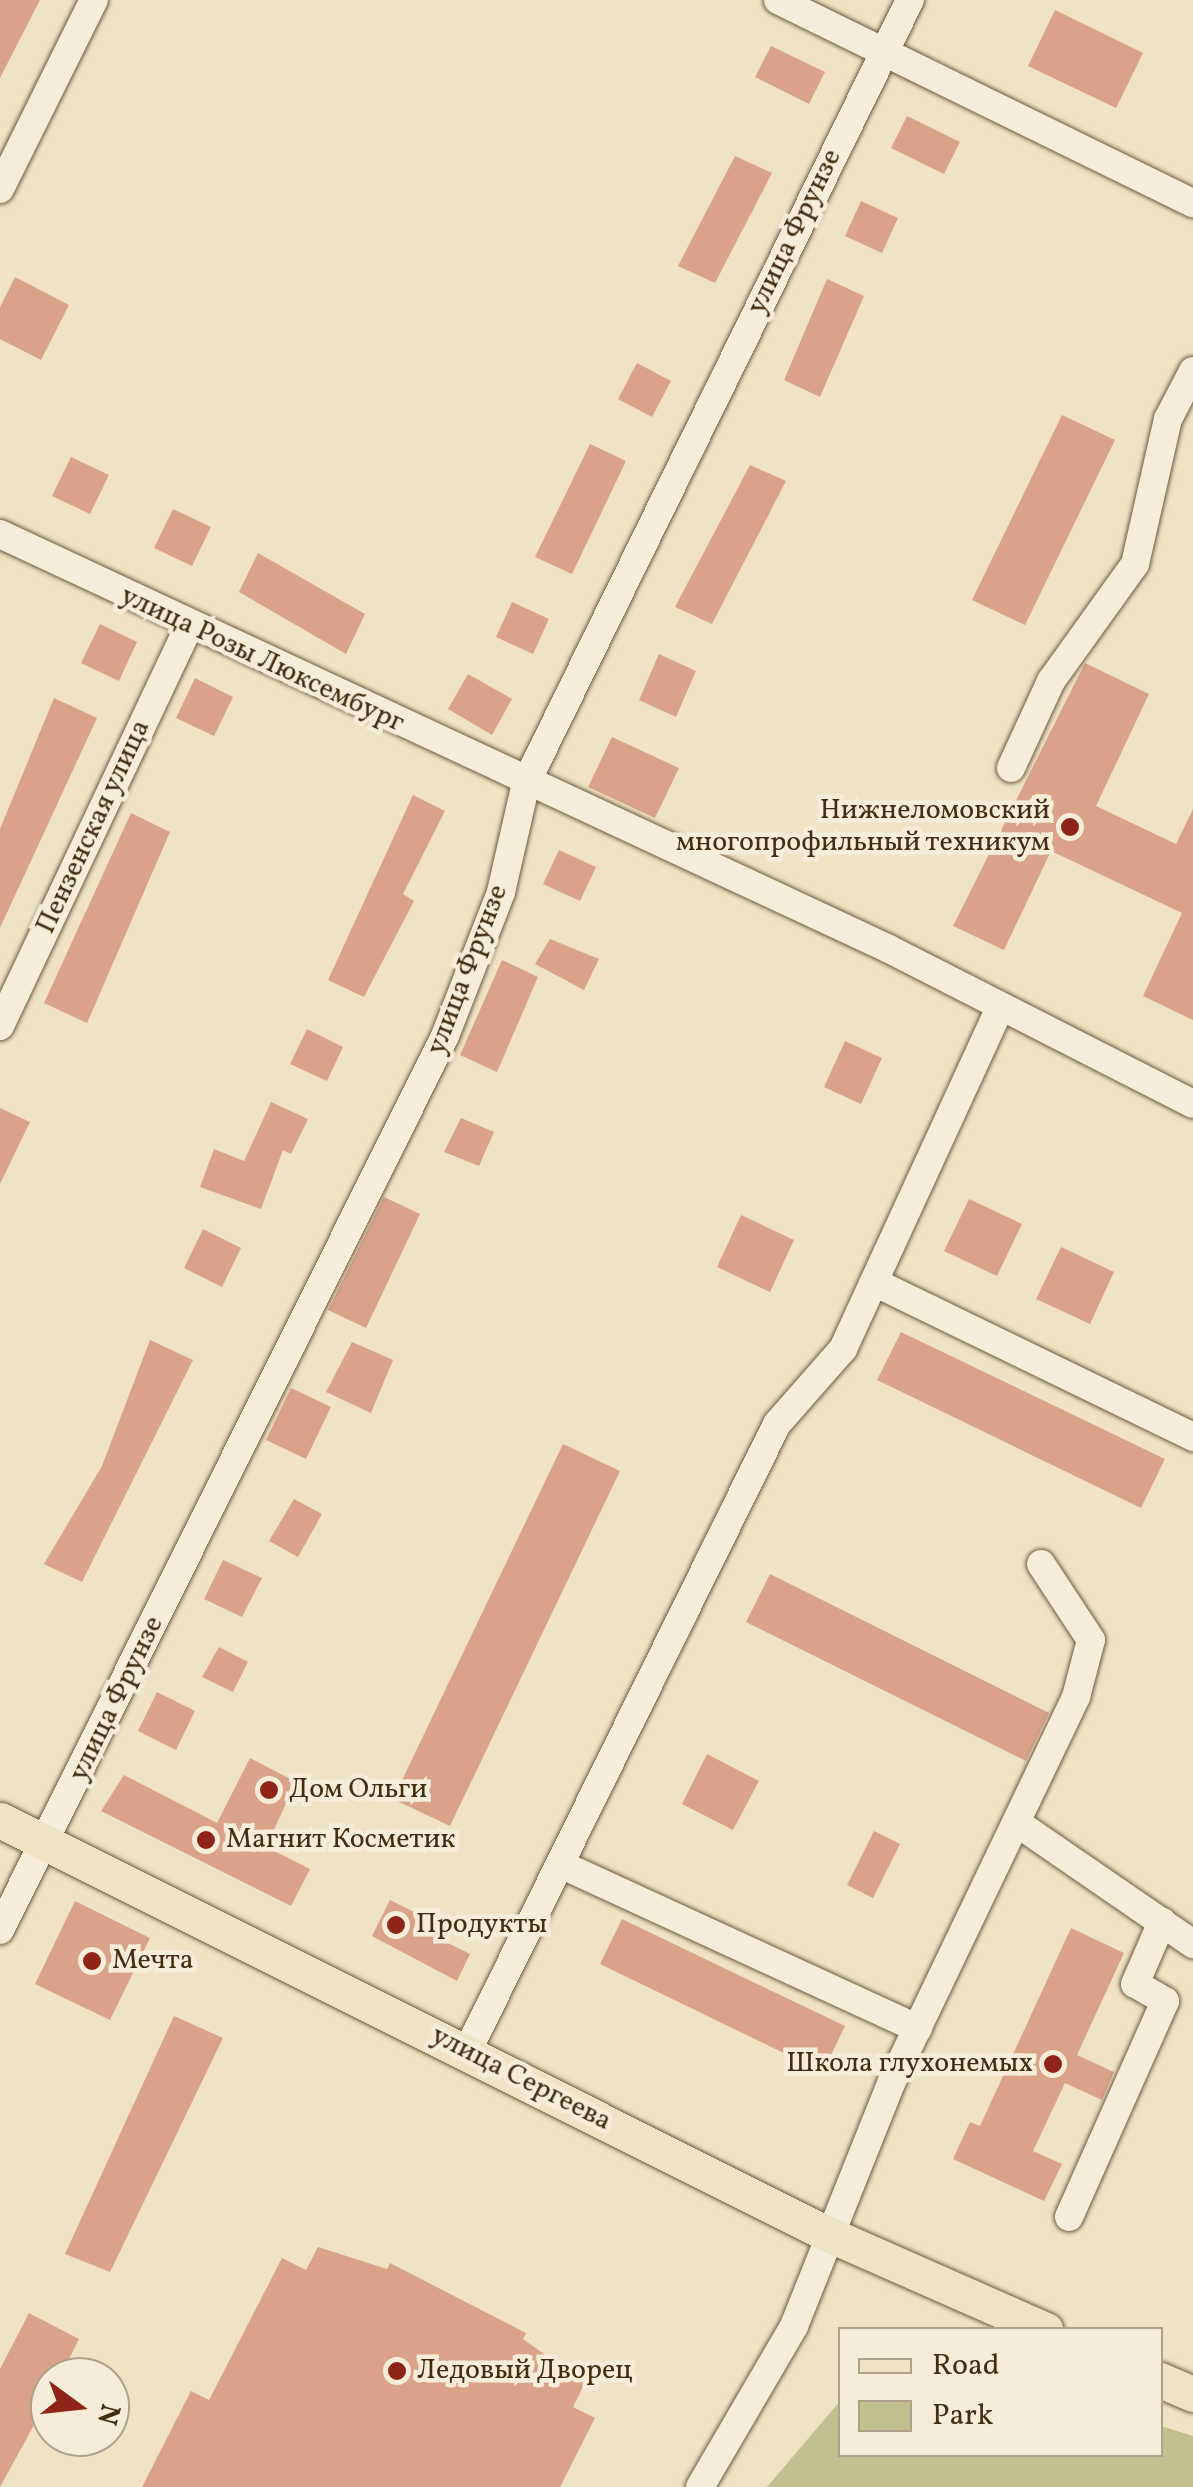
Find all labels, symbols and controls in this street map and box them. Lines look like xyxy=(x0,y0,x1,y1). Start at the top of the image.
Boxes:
street label: улица Фрунзе xyxy=(741,144,849,320)
street label: улица Розы Люксембург xyxy=(115,579,409,741)
street label: Пензенская улица xyxy=(30,714,158,940)
place label: Нижнеломовский многопрофильный техникум xyxy=(675,794,1050,860)
marker: Нижнеломовский многопрофильный техникум xyxy=(1059,816,1081,838)
street label: улица Фрунзе xyxy=(420,880,516,1060)
street label: улица Фрунзе xyxy=(63,1611,171,1787)
place label: Дом Ольги xyxy=(289,1773,427,1807)
marker: Дом Ольги xyxy=(258,1779,280,1801)
place label: Магнит Косметик xyxy=(226,1823,455,1857)
marker: Магнит Косметик xyxy=(195,1829,217,1851)
place label: Продукты xyxy=(416,1908,547,1942)
marker: Продукты xyxy=(385,1914,407,1936)
place label: Мечта xyxy=(112,1944,194,1978)
marker: Мечта xyxy=(81,1950,103,1972)
street label: улица Сергеева xyxy=(425,2019,617,2139)
place label: Школа глухонемых xyxy=(786,2047,1033,2081)
marker: Школа глухонемых xyxy=(1042,2053,1064,2075)
legend xyxy=(838,2327,1163,2457)
text: Road xyxy=(932,2345,1000,2387)
place label: Ледовый Дворец xyxy=(417,2354,633,2388)
north arrow xyxy=(30,2357,130,2457)
marker: Ледовый Дворец xyxy=(386,2360,408,2382)
text: Park xyxy=(932,2395,993,2437)
text: N xyxy=(86,2400,129,2429)

